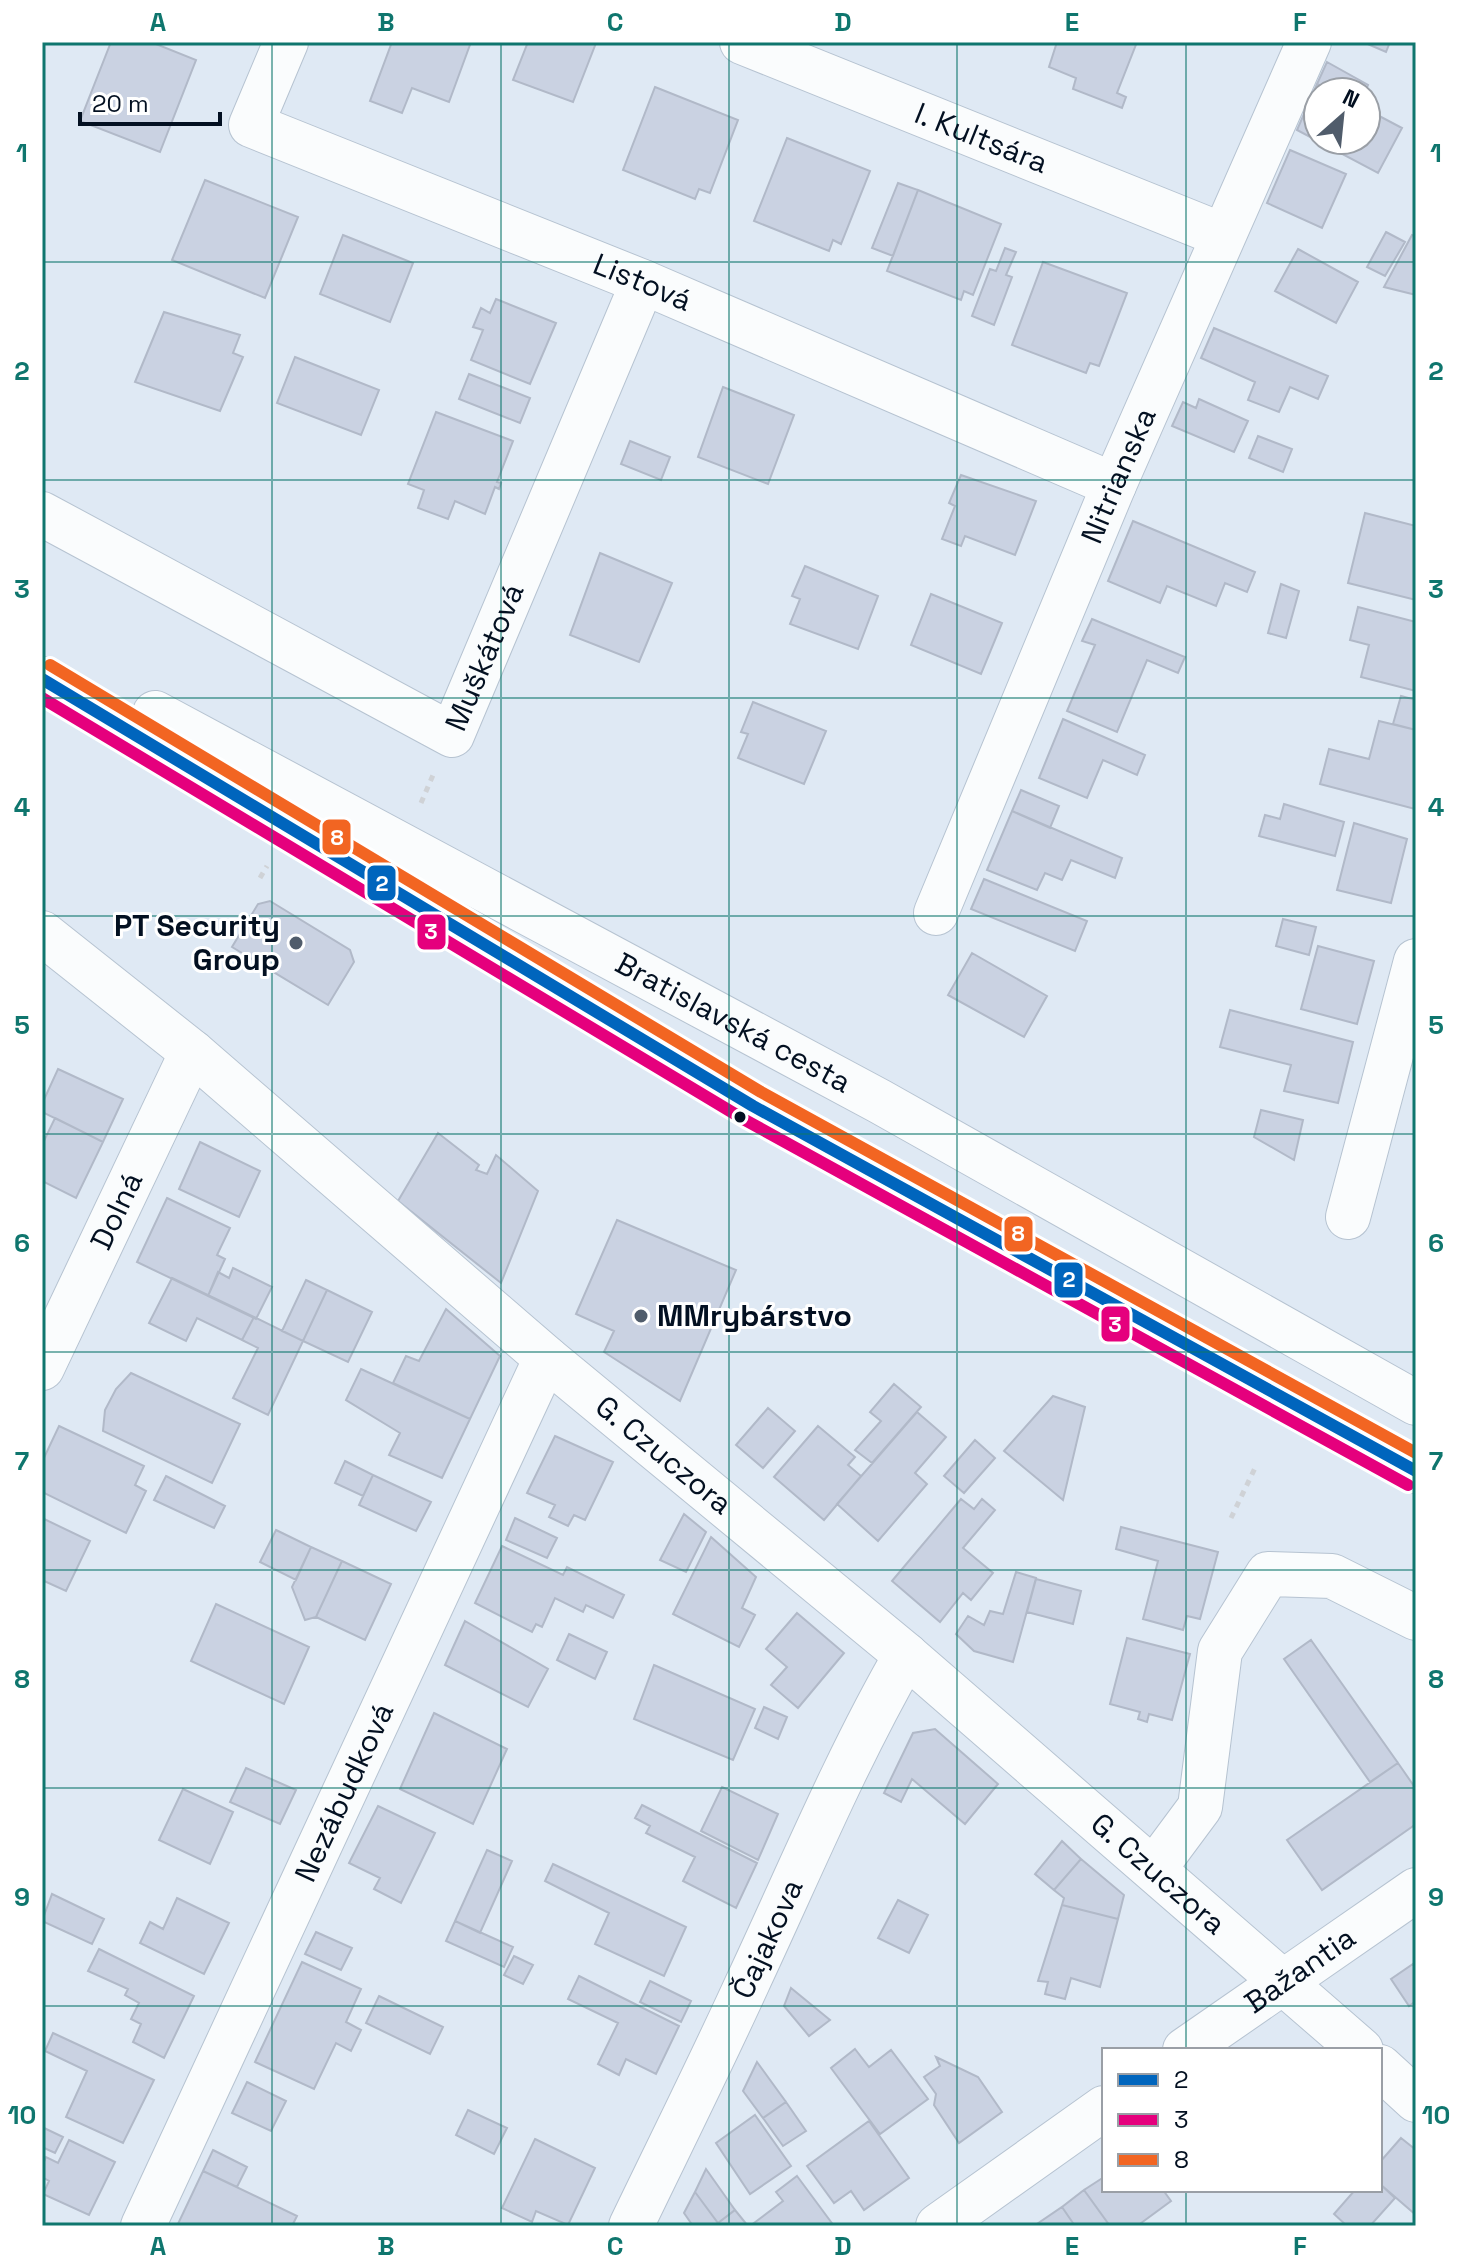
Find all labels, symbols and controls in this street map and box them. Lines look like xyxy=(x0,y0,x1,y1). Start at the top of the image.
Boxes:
text: A xyxy=(150,5,167,39)
text: B xyxy=(377,5,395,39)
text: C xyxy=(607,5,623,39)
text: D xyxy=(834,5,852,39)
text: E xyxy=(1065,5,1079,39)
text: F xyxy=(1293,5,1307,39)
scale bar xyxy=(80,76,220,126)
north arrow xyxy=(1302,76,1382,156)
text: N xyxy=(1338,82,1364,114)
text: 20 m xyxy=(92,88,149,119)
street label: I. Kultsára xyxy=(909,94,1054,182)
text: 1 xyxy=(16,136,28,170)
text: 1 xyxy=(1430,136,1442,170)
street label: Listová xyxy=(588,244,698,320)
text: 2 xyxy=(14,354,30,388)
text: 2 xyxy=(1428,354,1444,388)
street label: Nitrianska xyxy=(1072,401,1165,549)
text: 3 xyxy=(14,572,30,606)
text: 3 xyxy=(1428,572,1444,606)
street label: Muškátová xyxy=(436,578,533,737)
text: 4 xyxy=(14,790,30,824)
text: 4 xyxy=(1428,790,1444,824)
line badge: 8 xyxy=(321,818,352,856)
text: 8 xyxy=(330,823,344,851)
line badge: 2 xyxy=(366,864,397,902)
text: 2 xyxy=(375,869,389,897)
place label: PT Security Group xyxy=(114,906,280,979)
line badge: 3 xyxy=(416,913,447,951)
text: 3 xyxy=(424,917,438,945)
marker: PT Security Group xyxy=(287,934,305,952)
street label: Bratislavská cesta xyxy=(609,943,858,1102)
text: 5 xyxy=(14,1008,30,1042)
text: 5 xyxy=(1428,1008,1444,1042)
unlabelled marker xyxy=(732,1109,748,1125)
street label: Dolná xyxy=(81,1165,151,1256)
line badge: 8 xyxy=(1003,1215,1034,1253)
text: 8 xyxy=(1011,1219,1025,1247)
text: 6 xyxy=(14,1226,30,1260)
text: 6 xyxy=(1428,1226,1444,1260)
line badge: 2 xyxy=(1053,1261,1084,1299)
text: 2 xyxy=(1062,1265,1076,1293)
place label: MMrybárstvo xyxy=(657,1296,852,1335)
line badge: 3 xyxy=(1100,1305,1131,1343)
marker: MMrybárstvo xyxy=(632,1307,650,1325)
text: 3 xyxy=(1108,1310,1122,1338)
street label: G. Czuczora xyxy=(587,1387,741,1523)
text: 7 xyxy=(15,1444,29,1478)
text: 7 xyxy=(1429,1444,1443,1478)
text: 8 xyxy=(14,1662,30,1696)
text: 8 xyxy=(1428,1662,1444,1696)
street label: Nezábudková xyxy=(285,1696,402,1888)
street label: G. Czuczora xyxy=(1083,1804,1234,1943)
street label: Čajakova xyxy=(723,1873,811,2005)
text: 9 xyxy=(14,1880,30,1914)
text: 9 xyxy=(1428,1880,1444,1914)
street label: Bažantia xyxy=(1237,1918,1363,2022)
legend xyxy=(1102,2048,1382,2192)
text: 2 xyxy=(1174,2064,1188,2095)
text: 10 xyxy=(8,2098,36,2132)
text: 10 xyxy=(1422,2098,1450,2132)
text: 3 xyxy=(1174,2104,1189,2135)
text: 8 xyxy=(1174,2144,1189,2175)
text: A xyxy=(150,2229,167,2263)
text: B xyxy=(377,2229,395,2263)
text: C xyxy=(607,2229,623,2263)
text: D xyxy=(834,2229,852,2263)
text: E xyxy=(1065,2229,1079,2263)
text: F xyxy=(1293,2229,1307,2263)

